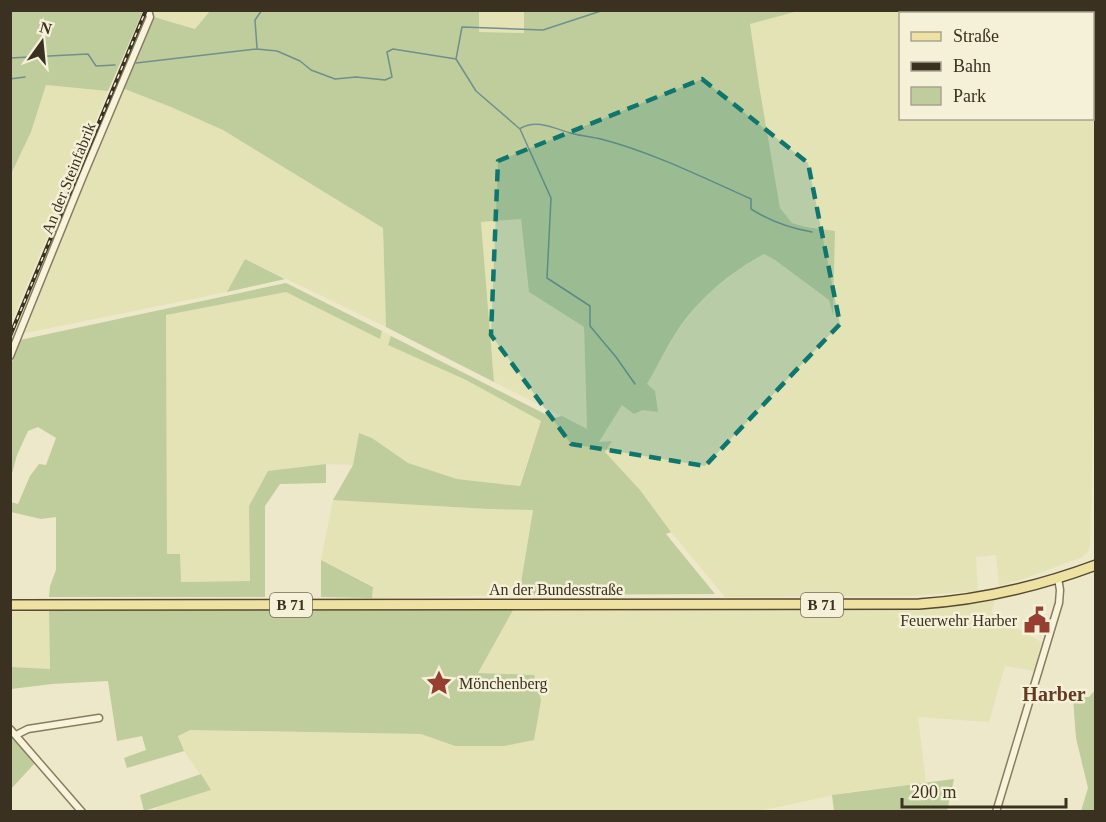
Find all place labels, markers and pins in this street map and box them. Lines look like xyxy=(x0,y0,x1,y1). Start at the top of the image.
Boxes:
public building icon: Feuerwehr Harber xyxy=(1022,605,1052,635)
place label: Feuerwehr Harber xyxy=(900,612,1018,629)
place icon: Mönchenberg xyxy=(424,668,454,698)
place label: Mönchenberg xyxy=(459,675,548,693)

